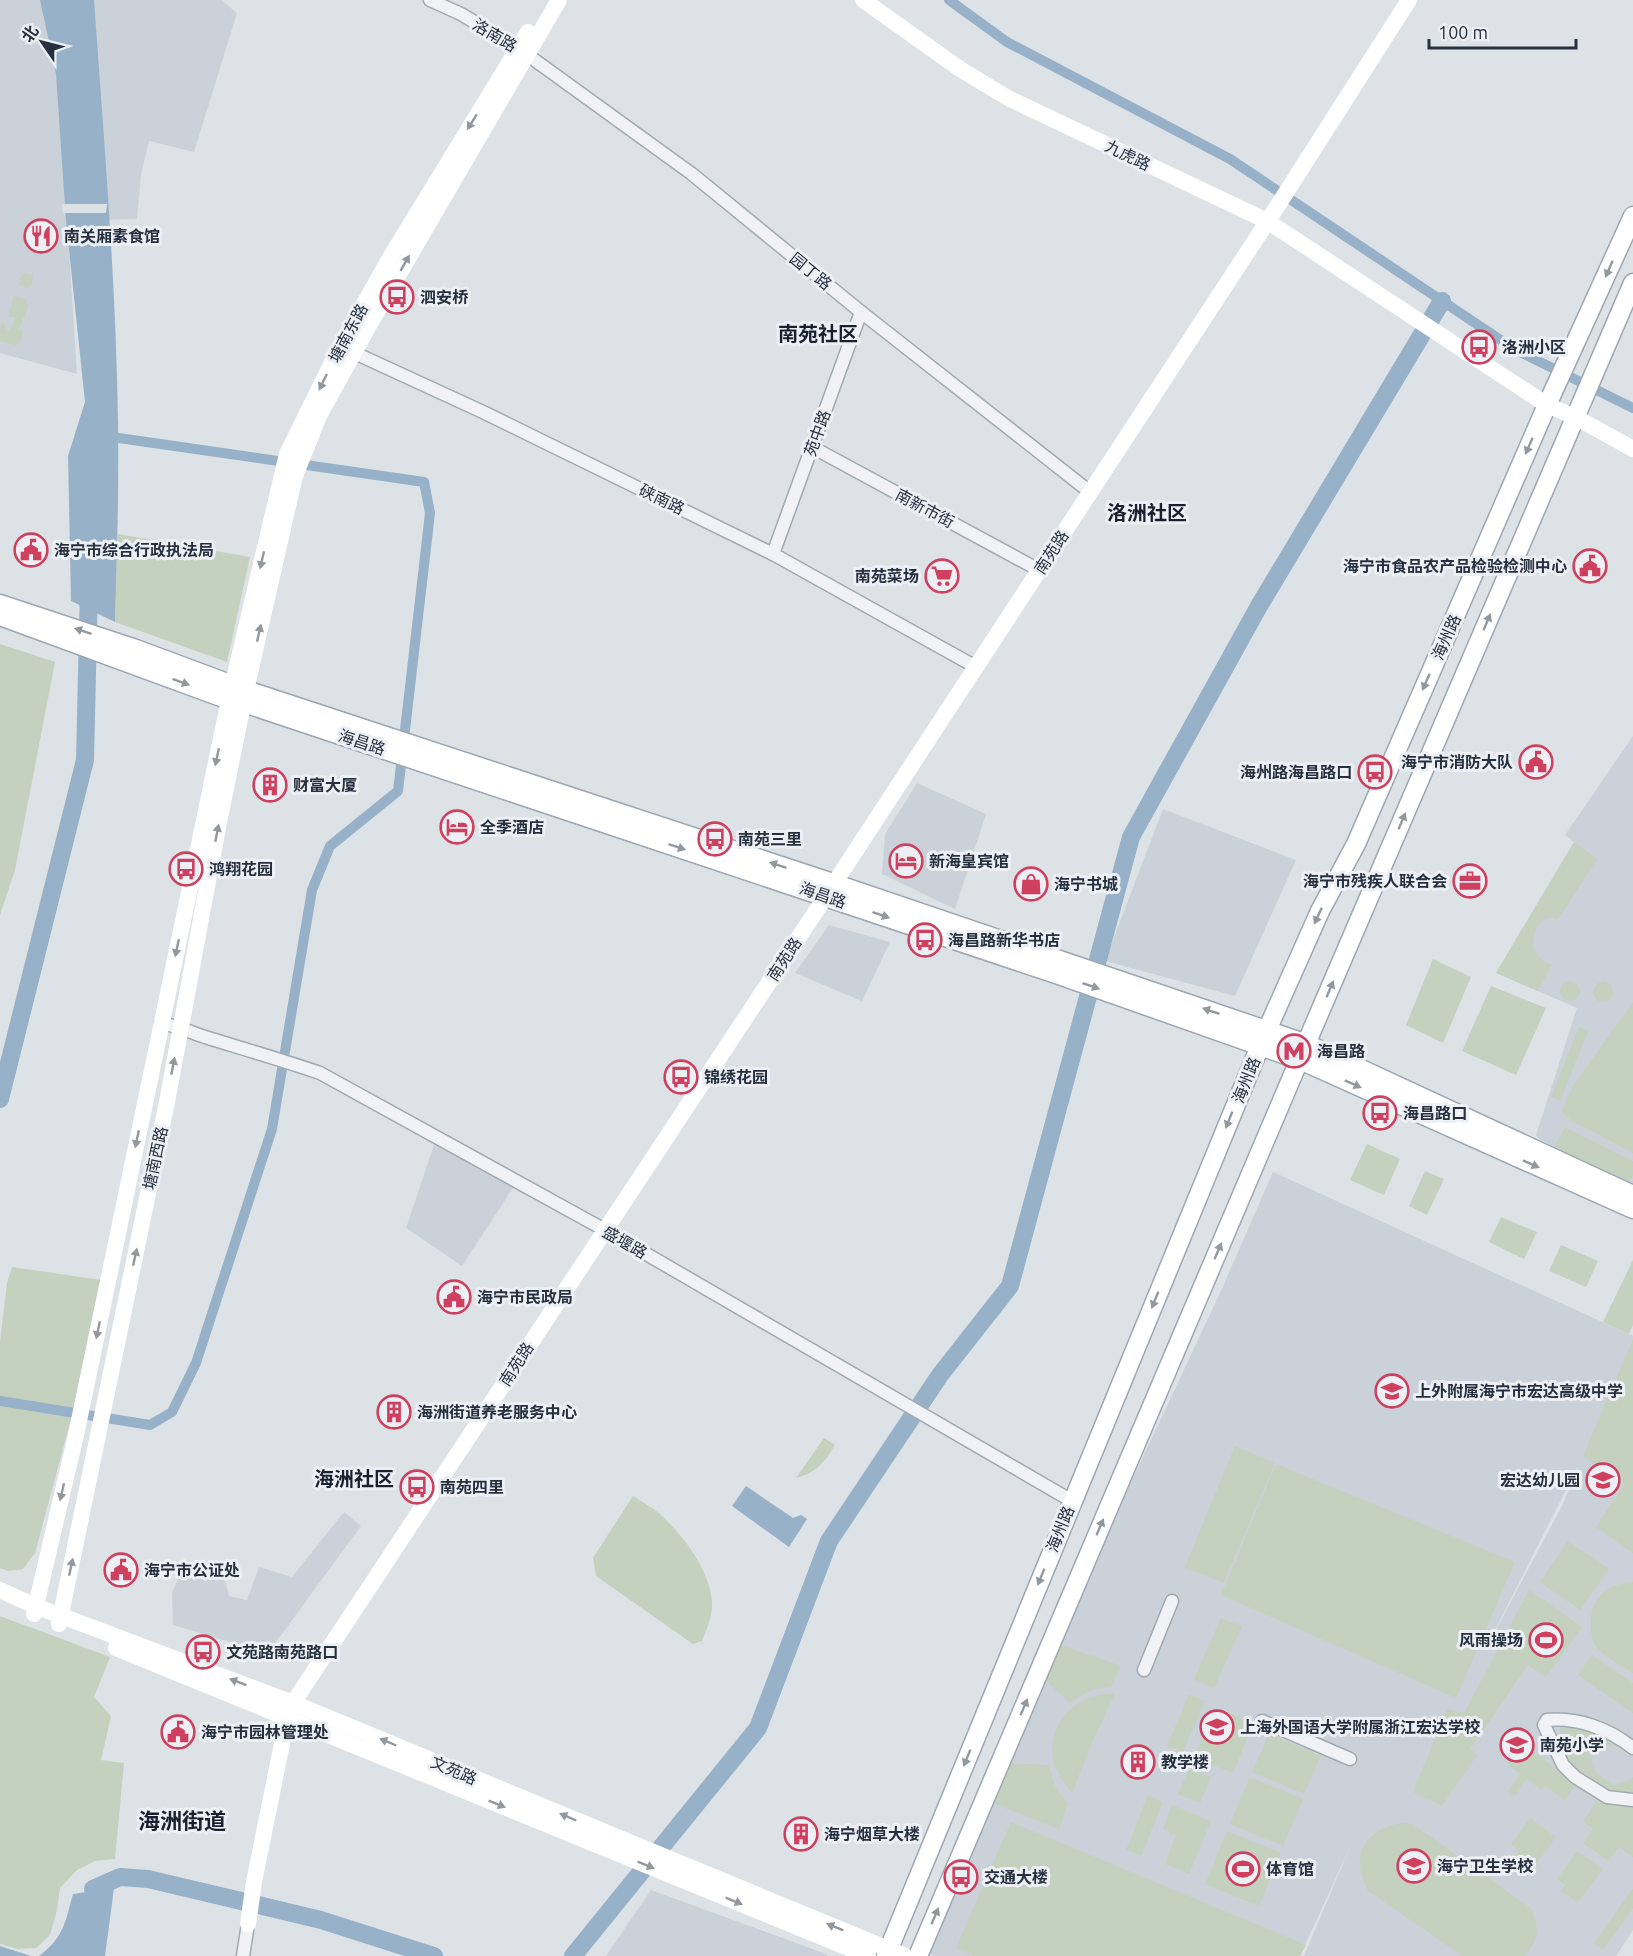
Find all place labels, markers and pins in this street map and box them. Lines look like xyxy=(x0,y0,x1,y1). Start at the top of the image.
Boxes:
restaurant icon: 南关厢素食馆 xyxy=(23,218,59,254)
place label: 南关厢素食馆 xyxy=(64,227,160,245)
bus stop icon: 泗安桥 xyxy=(379,279,415,315)
place label: 泗安桥 xyxy=(420,288,469,306)
bus stop icon: 洛洲小区 xyxy=(1461,329,1497,365)
place label: 洛洲小区 xyxy=(1502,338,1566,356)
public building icon: 海宁市综合行政执法局 xyxy=(13,532,49,568)
place label: 海宁市综合行政执法局 xyxy=(54,541,214,559)
public building icon: 海宁市食品农产品检验检测中心 xyxy=(1572,548,1608,584)
place label: 海宁市食品农产品检验检测中心 xyxy=(1343,557,1567,575)
supermarket icon: 南苑菜场 xyxy=(924,558,960,594)
place label: 南苑菜场 xyxy=(855,567,919,585)
public building icon: 海宁市消防大队 xyxy=(1518,744,1554,780)
place label: 海宁市消防大队 xyxy=(1401,753,1513,771)
bus stop icon: 海州路海昌路口 xyxy=(1357,754,1393,790)
place label: 海州路海昌路口 xyxy=(1240,763,1352,781)
building icon: 财富大厦 xyxy=(252,767,288,803)
place label: 财富大厦 xyxy=(293,776,357,794)
hotel icon: 全季酒店 xyxy=(439,809,475,845)
place label: 全季酒店 xyxy=(480,818,544,836)
bus stop icon: 南苑三里 xyxy=(697,821,733,857)
place label: 南苑三里 xyxy=(738,830,802,848)
hotel icon: 新海皇宾馆 xyxy=(888,843,924,879)
bus stop icon: 鸿翔花园 xyxy=(168,851,204,887)
place label: 新海皇宾馆 xyxy=(929,852,1009,870)
place label: 鸿翔花园 xyxy=(209,860,273,878)
office icon: 海宁市残疾人联合会 xyxy=(1452,863,1488,899)
shop icon: 海宁书城 xyxy=(1013,866,1049,902)
place label: 海宁市残疾人联合会 xyxy=(1303,872,1447,890)
place label: 海宁书城 xyxy=(1054,875,1118,893)
bus stop icon: 海昌路新华书店 xyxy=(907,922,943,958)
place label: 海昌路新华书店 xyxy=(948,931,1060,949)
metro station icon: 海昌路 xyxy=(1276,1033,1312,1069)
place label: 海昌路 xyxy=(1317,1042,1365,1060)
bus stop icon: 锦绣花园 xyxy=(663,1059,699,1095)
place label: 锦绣花园 xyxy=(704,1068,768,1086)
bus stop icon: 海昌路口 xyxy=(1362,1095,1398,1131)
place label: 海昌路口 xyxy=(1403,1104,1467,1122)
public building icon: 海宁市民政局 xyxy=(436,1279,472,1315)
place label: 海宁市民政局 xyxy=(477,1288,573,1306)
school or university icon: 上外附属海宁市宏达高级中学 xyxy=(1374,1373,1410,1409)
place label: 上外附属海宁市宏达高级中学 xyxy=(1415,1382,1623,1400)
building icon: 海洲街道养老服务中心 xyxy=(376,1394,412,1430)
place label: 海洲街道养老服务中心 xyxy=(417,1403,577,1421)
school or university icon: 宏达幼儿园 xyxy=(1585,1462,1621,1498)
bus stop icon: 南苑四里 xyxy=(399,1469,435,1505)
place label: 宏达幼儿园 xyxy=(1500,1471,1580,1489)
place label: 南苑四里 xyxy=(440,1478,504,1496)
public building icon: 海宁市公证处 xyxy=(103,1552,139,1588)
place label: 海宁市公证处 xyxy=(144,1561,240,1579)
sports icon: 风雨操场 xyxy=(1528,1622,1564,1658)
place label: 风雨操场 xyxy=(1459,1631,1523,1649)
bus stop icon: 文苑路南苑路口 xyxy=(185,1634,221,1670)
place label: 文苑路南苑路口 xyxy=(226,1643,338,1661)
school or university icon: 上海外国语大学附属浙江宏达学校 xyxy=(1199,1709,1235,1745)
public building icon: 海宁市园林管理处 xyxy=(160,1714,196,1750)
place label: 上海外国语大学附属浙江宏达学校 xyxy=(1240,1718,1481,1736)
place label: 海宁市园林管理处 xyxy=(201,1723,329,1741)
school or university icon: 南苑小学 xyxy=(1499,1727,1535,1763)
place label: 南苑小学 xyxy=(1540,1736,1604,1754)
building icon: 教学楼 xyxy=(1120,1744,1156,1780)
place label: 教学楼 xyxy=(1161,1753,1209,1771)
building icon: 海宁烟草大楼 xyxy=(783,1816,819,1852)
place label: 海宁烟草大楼 xyxy=(824,1825,920,1843)
school or university icon: 海宁卫生学校 xyxy=(1396,1848,1432,1884)
sports icon: 体育馆 xyxy=(1225,1851,1261,1887)
place label: 海宁卫生学校 xyxy=(1437,1857,1534,1875)
bus stop icon: 交通大楼 xyxy=(943,1859,979,1895)
place label: 体育馆 xyxy=(1266,1860,1314,1878)
place label: 交通大楼 xyxy=(984,1868,1048,1886)

